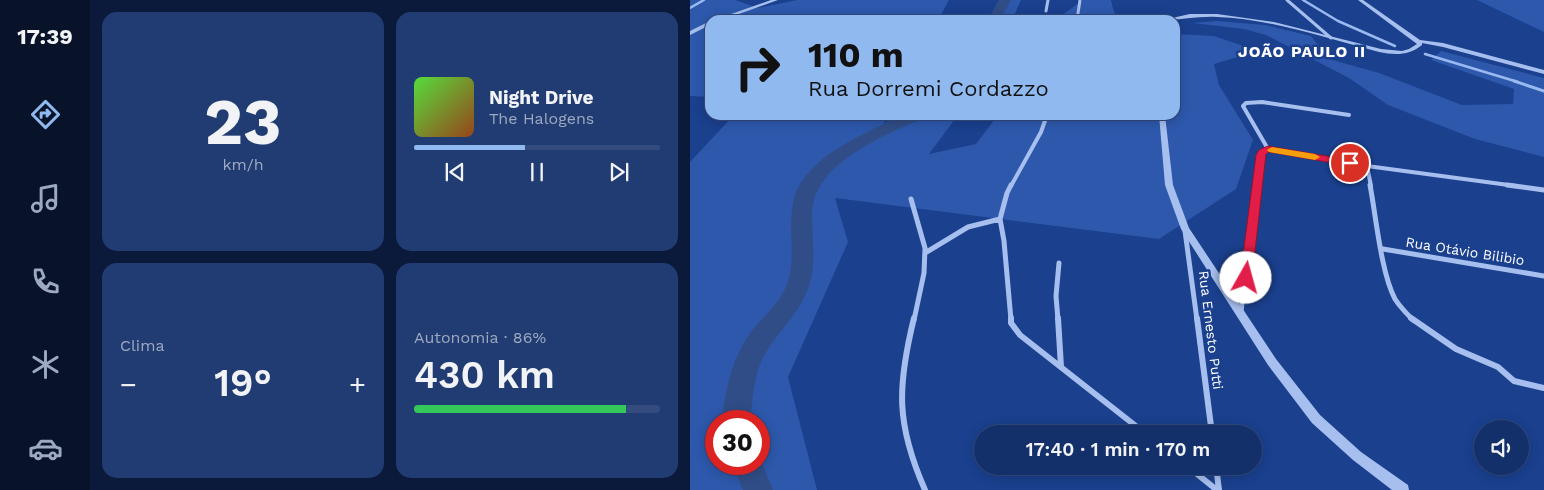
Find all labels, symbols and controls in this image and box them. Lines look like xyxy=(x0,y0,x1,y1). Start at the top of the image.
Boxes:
text: 17:39 xyxy=(17,24,73,49)
text: 110 m xyxy=(808,34,904,76)
icon: right xyxy=(725,35,790,100)
district label: JOÃO PAULO II xyxy=(1238,42,1366,61)
text: Rua Dorremi Cordazzo xyxy=(808,76,1049,101)
text: 23 xyxy=(204,84,282,160)
text: Night Drive xyxy=(489,86,594,109)
icon: directions xyxy=(28,97,63,132)
text: The Halogens xyxy=(489,109,594,128)
pin xyxy=(1329,142,1371,184)
icon: arrive xyxy=(1336,149,1364,177)
text: km/h xyxy=(222,155,264,174)
icon: previous xyxy=(441,158,469,186)
icon: pause xyxy=(523,158,551,186)
icon: next xyxy=(605,158,633,186)
icon: music xyxy=(28,181,63,216)
street label: Rua Otávio Bilibio xyxy=(1404,234,1526,268)
position arrow xyxy=(1219,251,1271,303)
icon: phone xyxy=(28,264,63,299)
street label: Rua Ernesto Putti xyxy=(1196,270,1226,390)
text: Autonomia · 86% xyxy=(414,328,546,347)
text: Clima xyxy=(120,336,164,355)
icon: climate xyxy=(28,347,63,382)
text: 430 km xyxy=(414,353,555,397)
text: 19° xyxy=(214,361,272,405)
text: − xyxy=(120,368,137,401)
text: + xyxy=(349,368,366,401)
speed limit sign: 30 xyxy=(705,410,770,475)
map controls xyxy=(1474,420,1529,475)
button: sound xyxy=(1474,420,1529,475)
icon: car xyxy=(28,431,63,466)
text: 17:40 · 1 min · 170 m xyxy=(1026,438,1210,461)

